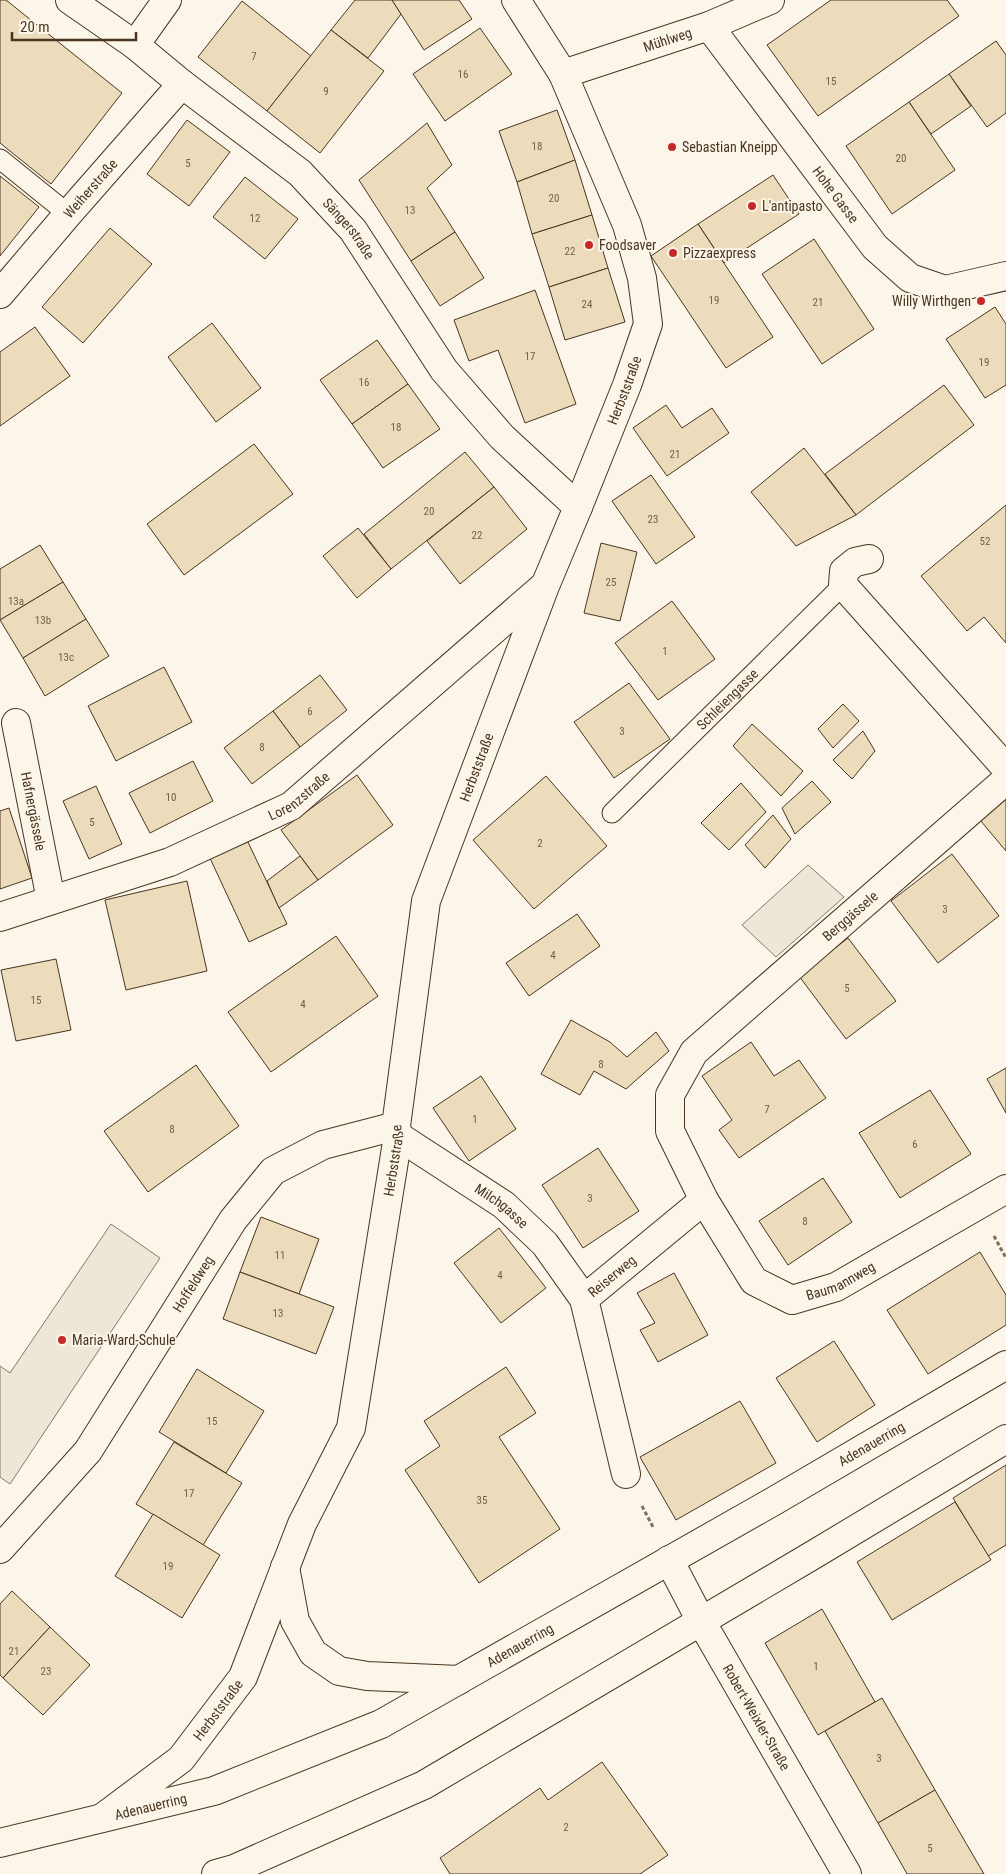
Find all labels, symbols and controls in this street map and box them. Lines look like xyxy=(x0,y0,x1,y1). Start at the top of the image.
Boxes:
scale bar xyxy=(12,10,136,42)
text: 20 m xyxy=(20,18,50,36)
street label: Mühlweg xyxy=(641,24,694,55)
house number: 7 xyxy=(251,50,257,63)
house number: 16 xyxy=(458,68,468,81)
house number: 15 xyxy=(826,75,836,88)
house number: 9 xyxy=(323,85,329,98)
place label: Sebastian Kneipp xyxy=(682,139,778,155)
house number: 18 xyxy=(532,140,542,153)
marker: Sebastian Kneipp xyxy=(666,141,678,153)
house number: 20 xyxy=(896,152,906,165)
street label: Weiherstraße xyxy=(60,155,121,221)
house number: 5 xyxy=(185,157,191,170)
street label: Hohe Gasse xyxy=(809,163,862,226)
house number: 20 xyxy=(549,192,559,205)
street label: Sängerstraße xyxy=(320,195,378,262)
place label: L'antipasto xyxy=(762,198,823,214)
marker: L'antipasto xyxy=(746,200,758,212)
house number: 13 xyxy=(405,204,415,217)
house number: 12 xyxy=(250,212,260,225)
place label: Foodsaver xyxy=(599,237,656,253)
marker: Foodsaver xyxy=(583,239,595,251)
house number: 22 xyxy=(565,245,575,258)
place label: Pizzaexpress xyxy=(683,245,756,261)
marker: Pizzaexpress xyxy=(667,247,679,259)
place label: Willy Wirthgen xyxy=(892,293,971,309)
house number: 19 xyxy=(709,294,719,307)
marker: Willy Wirthgen xyxy=(975,295,987,307)
house number: 21 xyxy=(813,296,823,309)
house number: 24 xyxy=(582,298,593,311)
house number: 17 xyxy=(525,350,535,363)
street label: Herbststraße xyxy=(604,353,645,427)
house number: 19 xyxy=(979,356,989,369)
house number: 16 xyxy=(359,376,369,389)
house number: 18 xyxy=(391,421,401,434)
house number: 21 xyxy=(670,448,680,461)
house number: 20 xyxy=(424,505,434,518)
house number: 23 xyxy=(648,513,658,526)
house number: 22 xyxy=(472,529,482,542)
house number: 52 xyxy=(980,535,990,548)
house number: 25 xyxy=(606,576,616,589)
house number: 13a xyxy=(8,595,24,608)
house number: 13b xyxy=(35,614,51,627)
house number: 1 xyxy=(662,645,668,658)
house number: 13c xyxy=(58,651,74,664)
street label: Schleiengasse xyxy=(693,665,762,733)
house number: 6 xyxy=(307,705,313,718)
house number: 3 xyxy=(619,725,625,738)
street label: Herbststraße xyxy=(456,730,497,804)
house number: 8 xyxy=(259,741,265,754)
street label: Lorenzstraße xyxy=(266,768,333,823)
street label: Hafnergässele xyxy=(18,770,49,853)
house number: 10 xyxy=(166,791,176,804)
house number: 5 xyxy=(89,816,95,829)
house number: 2 xyxy=(537,837,543,850)
street label: Berggässele xyxy=(819,887,881,944)
house number: 3 xyxy=(942,903,948,916)
house number: 4 xyxy=(550,949,556,962)
house number: 5 xyxy=(844,982,850,995)
house number: 15 xyxy=(31,994,41,1007)
house number: 4 xyxy=(300,998,306,1011)
house number: 8 xyxy=(598,1058,604,1071)
house number: 7 xyxy=(764,1103,770,1116)
house number: 1 xyxy=(472,1113,478,1126)
house number: 8 xyxy=(169,1123,175,1136)
street label: Herbststraße xyxy=(380,1123,406,1197)
house number: 6 xyxy=(912,1138,918,1151)
street label: Milchgasse xyxy=(472,1180,532,1232)
house number: 3 xyxy=(587,1192,593,1205)
house number: 8 xyxy=(802,1215,808,1228)
house number: 11 xyxy=(275,1249,285,1262)
street label: Reiserweg xyxy=(585,1252,639,1300)
street label: Hoffeldweg xyxy=(169,1253,217,1315)
street label: Baumannweg xyxy=(804,1258,878,1303)
house number: 4 xyxy=(497,1269,503,1282)
house number: 13 xyxy=(273,1307,283,1320)
place label: Maria-Ward-Schule xyxy=(72,1332,176,1348)
marker: Maria-Ward-Schule xyxy=(56,1334,68,1346)
house number: 15 xyxy=(207,1415,217,1428)
street label: Adenauerring xyxy=(836,1418,907,1469)
house number: 17 xyxy=(184,1487,194,1500)
house number: 35 xyxy=(477,1494,487,1507)
house number: 19 xyxy=(163,1560,173,1573)
street label: Adenauerring xyxy=(484,1620,556,1670)
house number: 21 xyxy=(9,1645,19,1658)
house number: 1 xyxy=(813,1660,819,1673)
street label: Robert-Weixler-Straße xyxy=(720,1661,794,1774)
house number: 23 xyxy=(41,1665,51,1678)
street label: Herbststraße xyxy=(190,1676,246,1744)
house number: 3 xyxy=(876,1752,882,1765)
street label: Adenauerring xyxy=(113,1790,188,1823)
house number: 2 xyxy=(563,1821,569,1834)
house number: 5 xyxy=(927,1842,933,1855)

